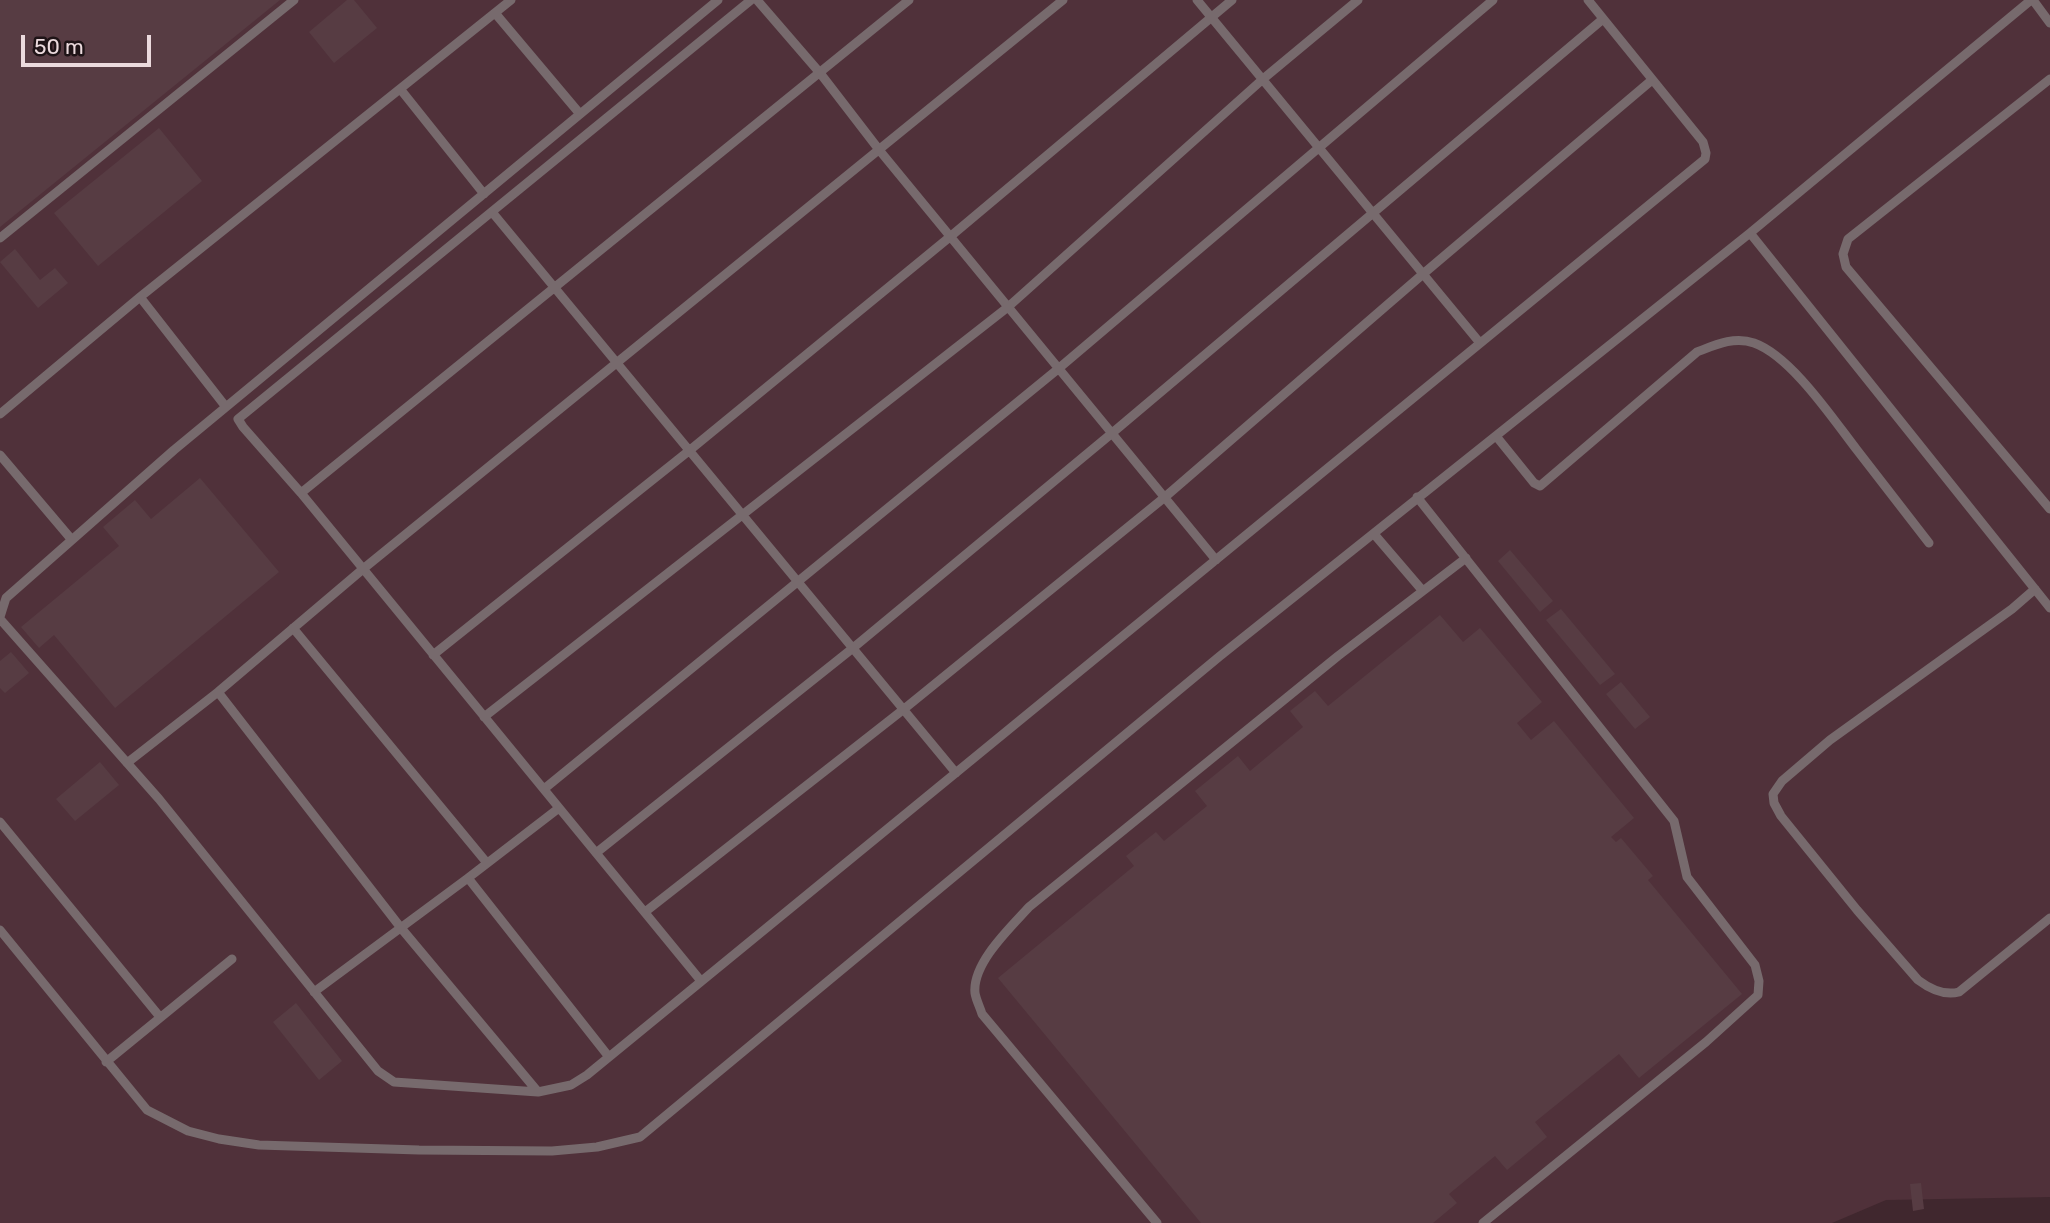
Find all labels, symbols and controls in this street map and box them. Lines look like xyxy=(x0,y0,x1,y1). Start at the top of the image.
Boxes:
scale bar xyxy=(24,21,154,65)
text: 50 m xyxy=(34,34,84,59)

